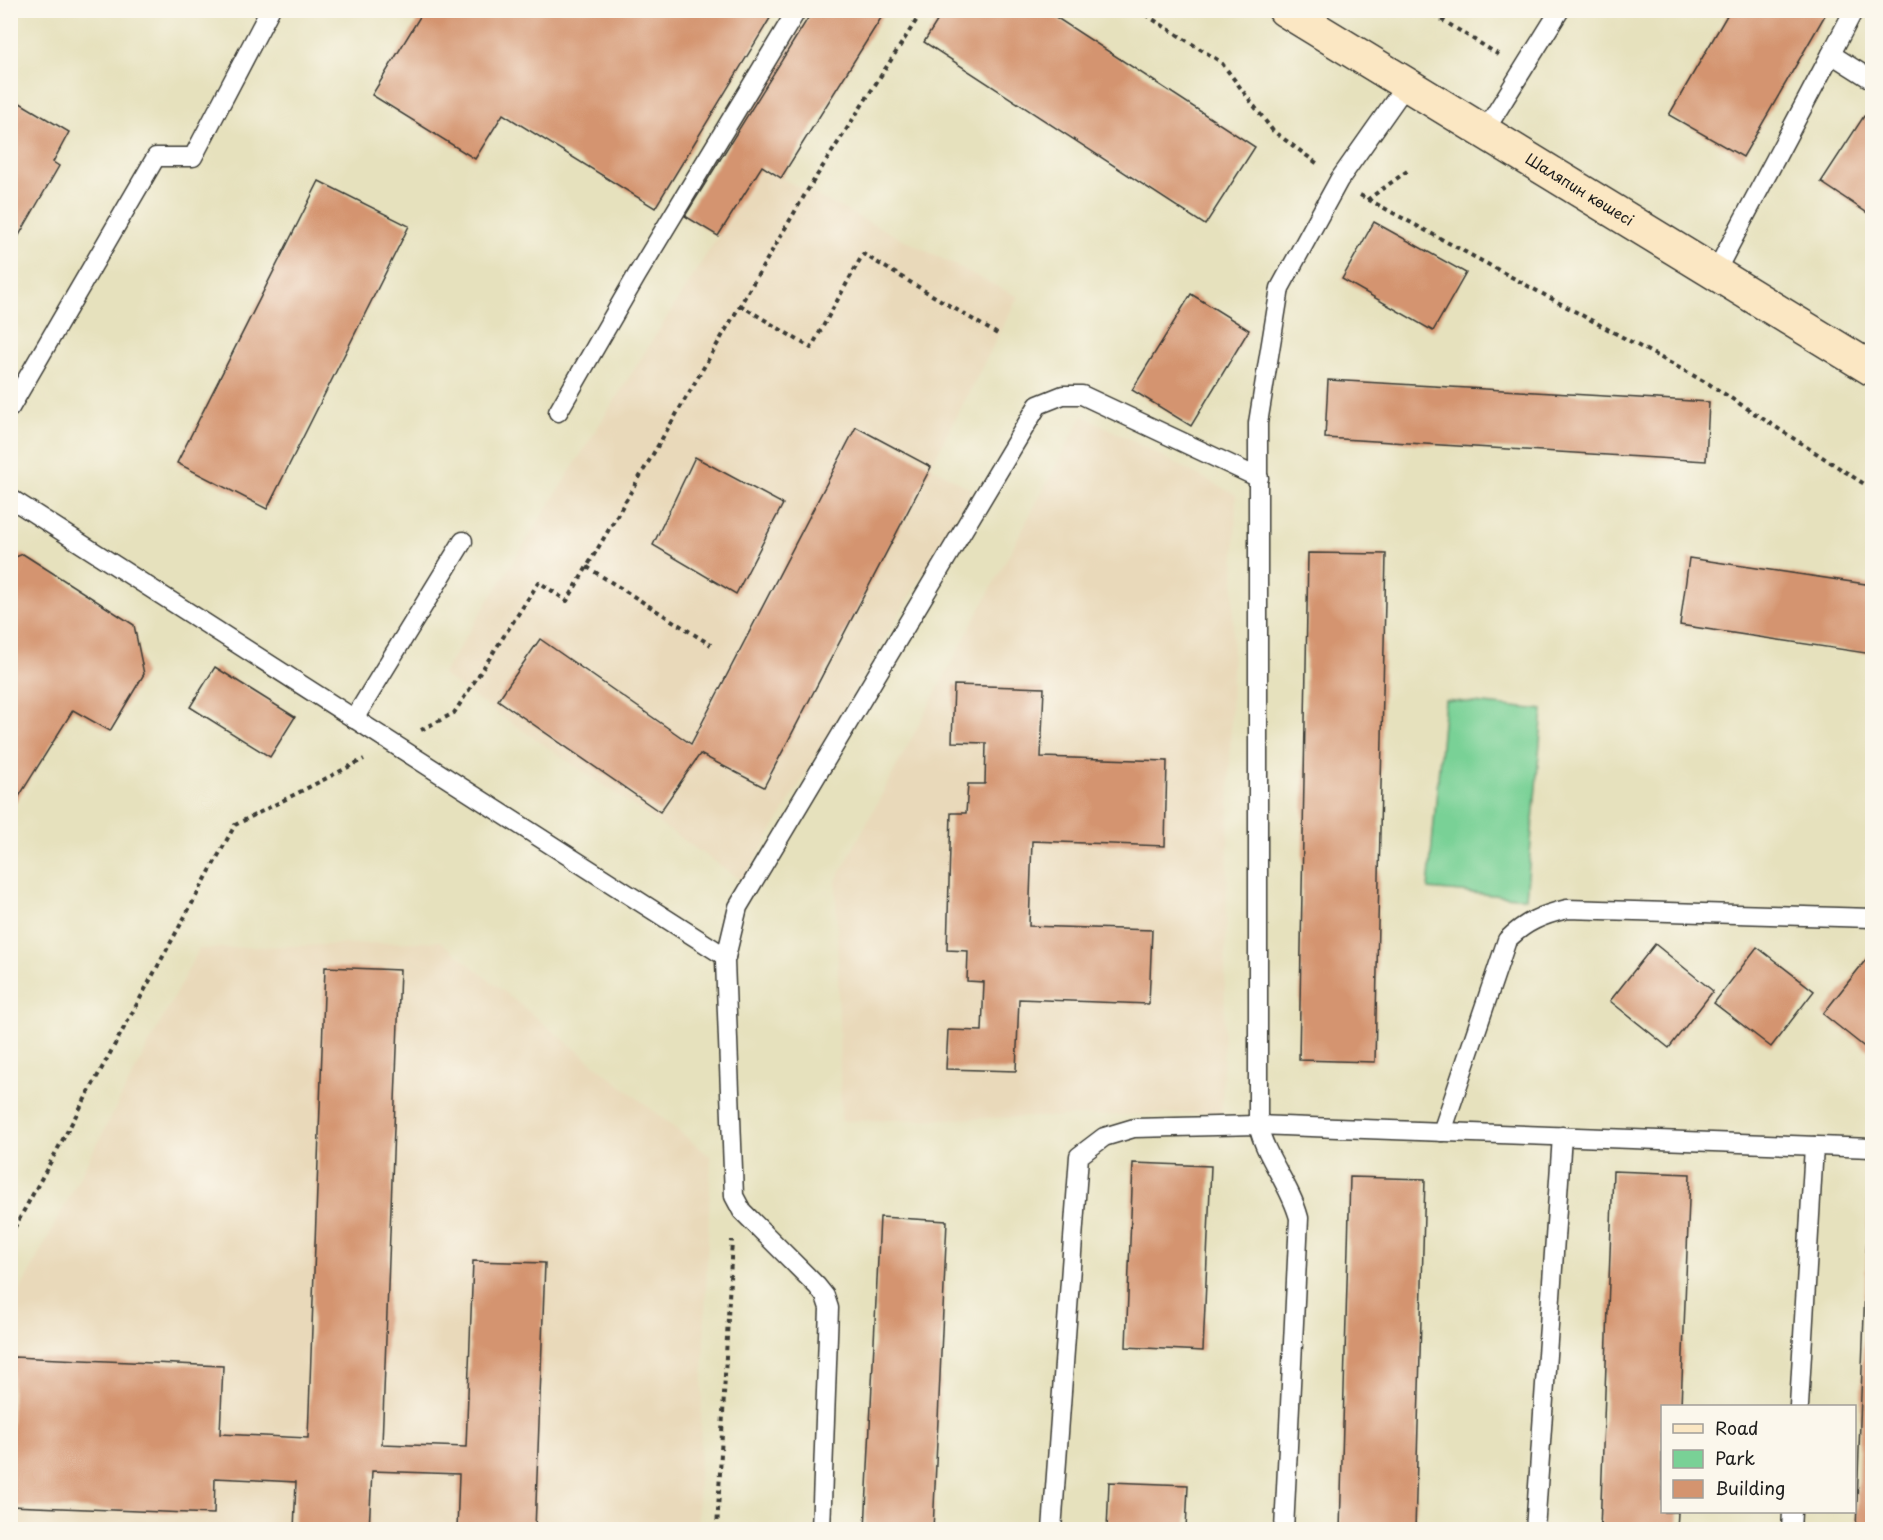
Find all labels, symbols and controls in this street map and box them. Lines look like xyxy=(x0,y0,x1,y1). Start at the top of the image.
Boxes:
street label: Шаляпин көшесі xyxy=(1521,147,1639,231)
legend xyxy=(1661,1405,1856,1513)
text: Road xyxy=(1715,1414,1759,1441)
text: Park xyxy=(1715,1444,1755,1471)
text: Building xyxy=(1715,1474,1785,1501)

